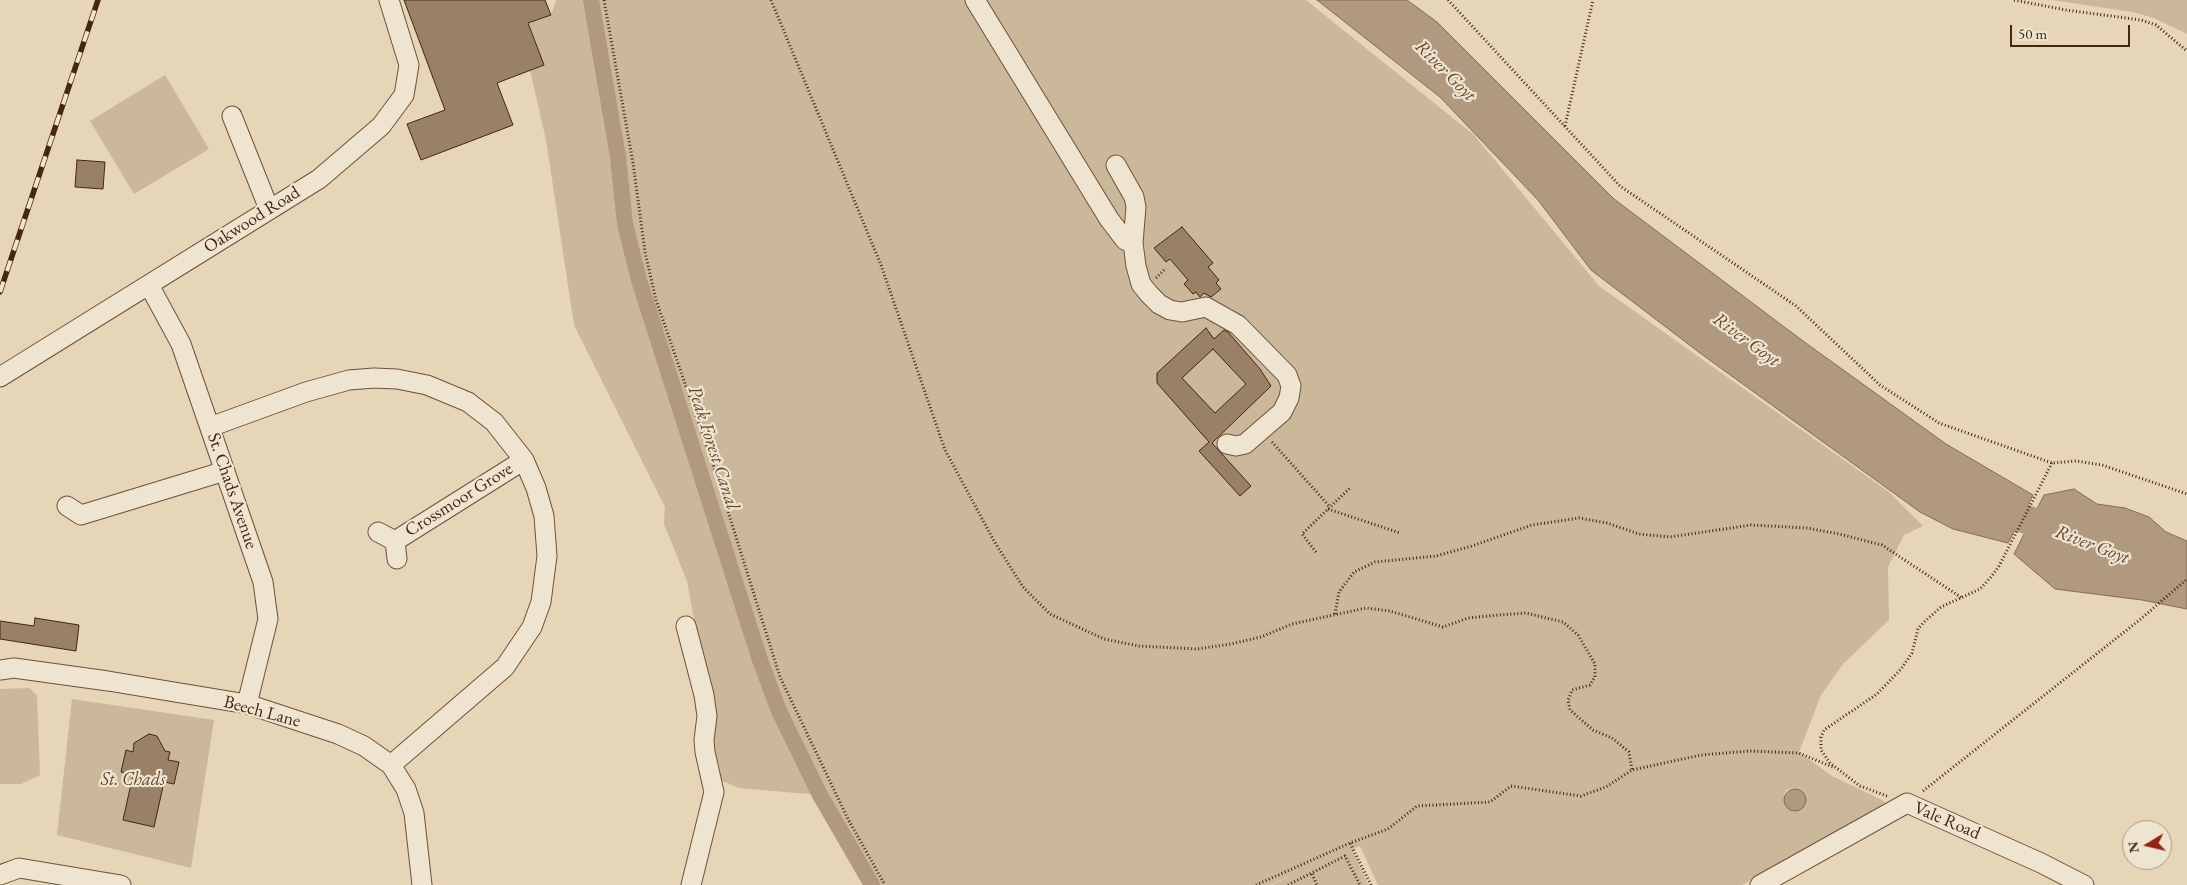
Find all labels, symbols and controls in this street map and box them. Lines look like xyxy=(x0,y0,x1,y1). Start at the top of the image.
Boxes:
scale bar xyxy=(2012,15,2132,47)
text: 50 m xyxy=(2018,24,2047,43)
water label: River Goyt xyxy=(1410,36,1480,106)
street label: Oakwood Road xyxy=(200,182,304,258)
water label: River Goyt xyxy=(1708,308,1784,372)
water label: Peak Forest Canal xyxy=(682,383,744,513)
street label: St. Chads Avenue xyxy=(202,430,262,552)
street label: Crossmoor Grove xyxy=(401,458,517,542)
water label: River Goyt xyxy=(2052,520,2132,570)
street label: Beech Lane xyxy=(221,691,303,733)
park label: St. Chads xyxy=(101,769,165,791)
street label: Vale Road xyxy=(1911,797,1983,845)
north arrow xyxy=(2122,820,2172,870)
text: N xyxy=(2123,840,2143,854)

